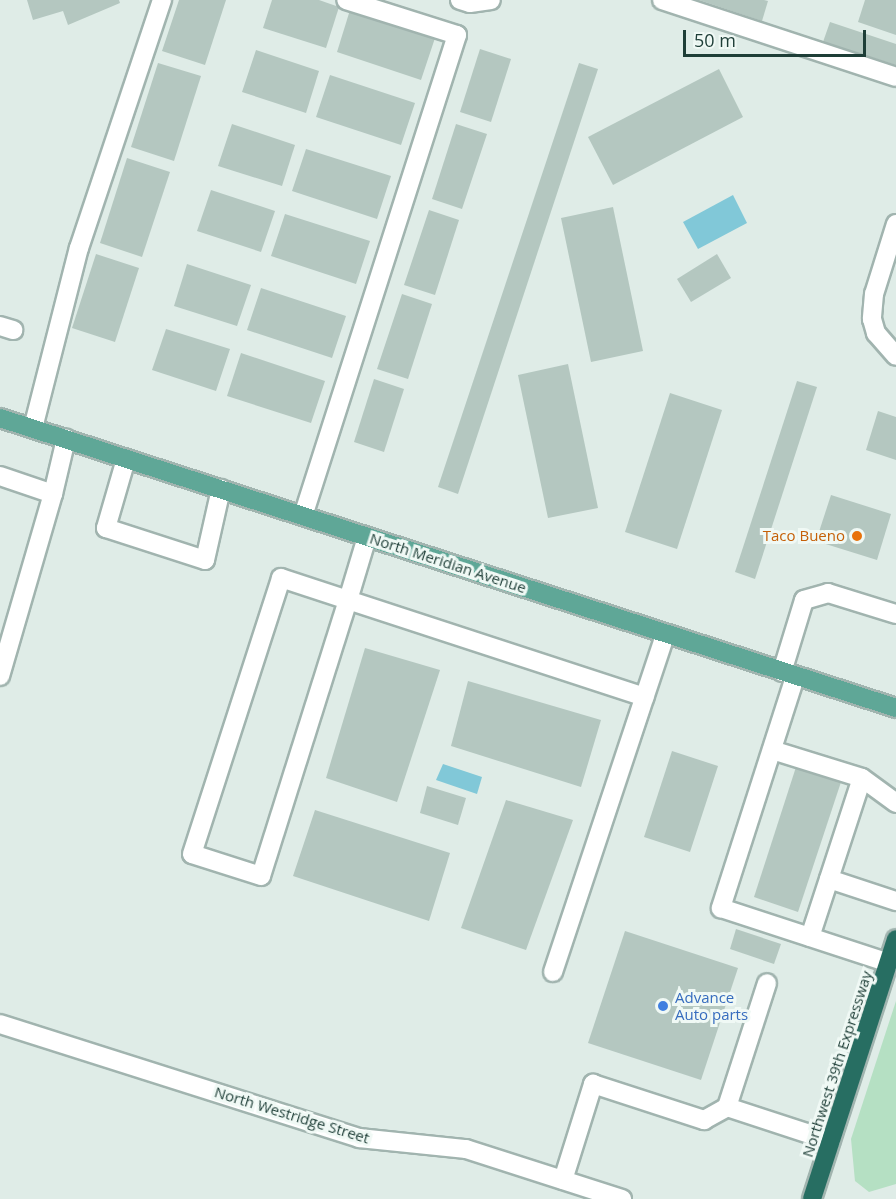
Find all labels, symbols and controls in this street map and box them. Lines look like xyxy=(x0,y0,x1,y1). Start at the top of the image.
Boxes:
scale bar xyxy=(686,18,869,56)
text: 50 m xyxy=(694,28,736,52)
place label: Taco Bueno xyxy=(763,527,845,545)
street label: North Meridian Avenue xyxy=(368,529,528,597)
marker: Taco Bueno xyxy=(850,529,864,543)
street label: Northwest 39th Expressway xyxy=(798,969,876,1159)
place label: Advance Auto parts xyxy=(675,988,748,1023)
marker: Advance Auto parts xyxy=(656,999,670,1013)
street label: North Westridge Street xyxy=(212,1083,372,1147)

